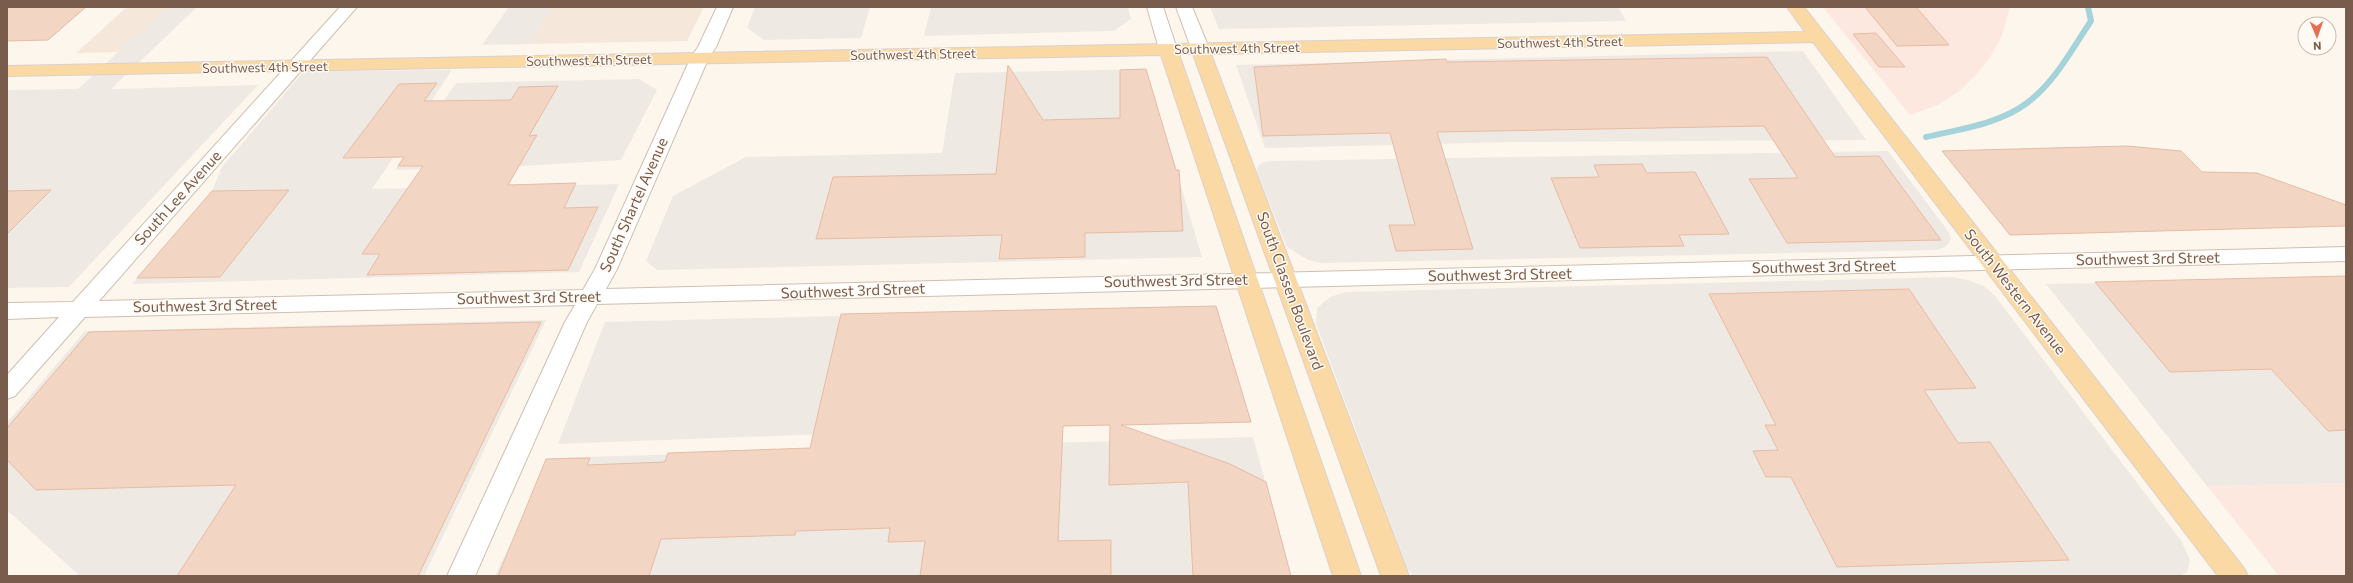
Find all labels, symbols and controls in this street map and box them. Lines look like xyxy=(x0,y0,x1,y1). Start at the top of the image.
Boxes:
north arrow xyxy=(2297,16,2337,56)
street label: Southwest 4th Street xyxy=(1497,33,1623,51)
street label: Southwest 4th Street xyxy=(1174,39,1300,57)
text: N xyxy=(2313,40,2322,53)
street label: Southwest 4th Street xyxy=(850,45,976,63)
street label: Southwest 4th Street xyxy=(526,51,652,69)
street label: Southwest 4th Street xyxy=(202,58,328,76)
street label: South Shartel Avenue xyxy=(595,134,671,275)
street label: South Lee Avenue xyxy=(130,146,224,248)
street label: South Classen Boulevard xyxy=(1254,209,1328,372)
street label: South Western Avenue xyxy=(1961,225,2070,358)
street label: Southwest 3rd Street xyxy=(2076,248,2220,268)
street label: Southwest 3rd Street xyxy=(1752,256,1896,276)
street label: Southwest 3rd Street xyxy=(1428,264,1572,284)
street label: Southwest 3rd Street xyxy=(1104,270,1248,290)
street label: Southwest 3rd Street xyxy=(780,278,925,302)
street label: Southwest 3rd Street xyxy=(457,287,601,307)
street label: Southwest 3rd Street xyxy=(133,295,277,315)

